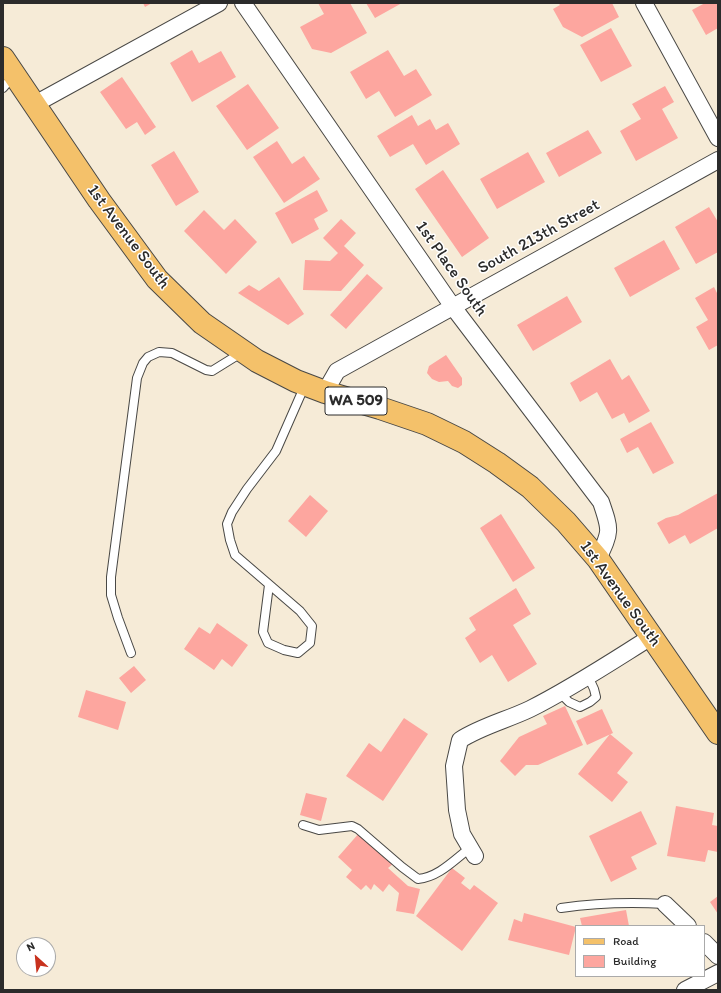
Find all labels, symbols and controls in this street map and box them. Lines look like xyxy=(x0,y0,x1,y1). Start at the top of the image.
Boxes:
street label: 1st Avenue South xyxy=(82,181,174,293)
street label: South 213th Street xyxy=(474,195,604,279)
street label: 1st Place South xyxy=(411,218,491,320)
road number: WA 509 xyxy=(325,387,387,415)
street label: 1st Avenue South xyxy=(575,537,665,651)
legend xyxy=(575,925,705,977)
text: Road xyxy=(613,934,639,948)
north arrow xyxy=(16,937,56,977)
text: N xyxy=(25,939,37,954)
text: Building xyxy=(613,954,656,968)

